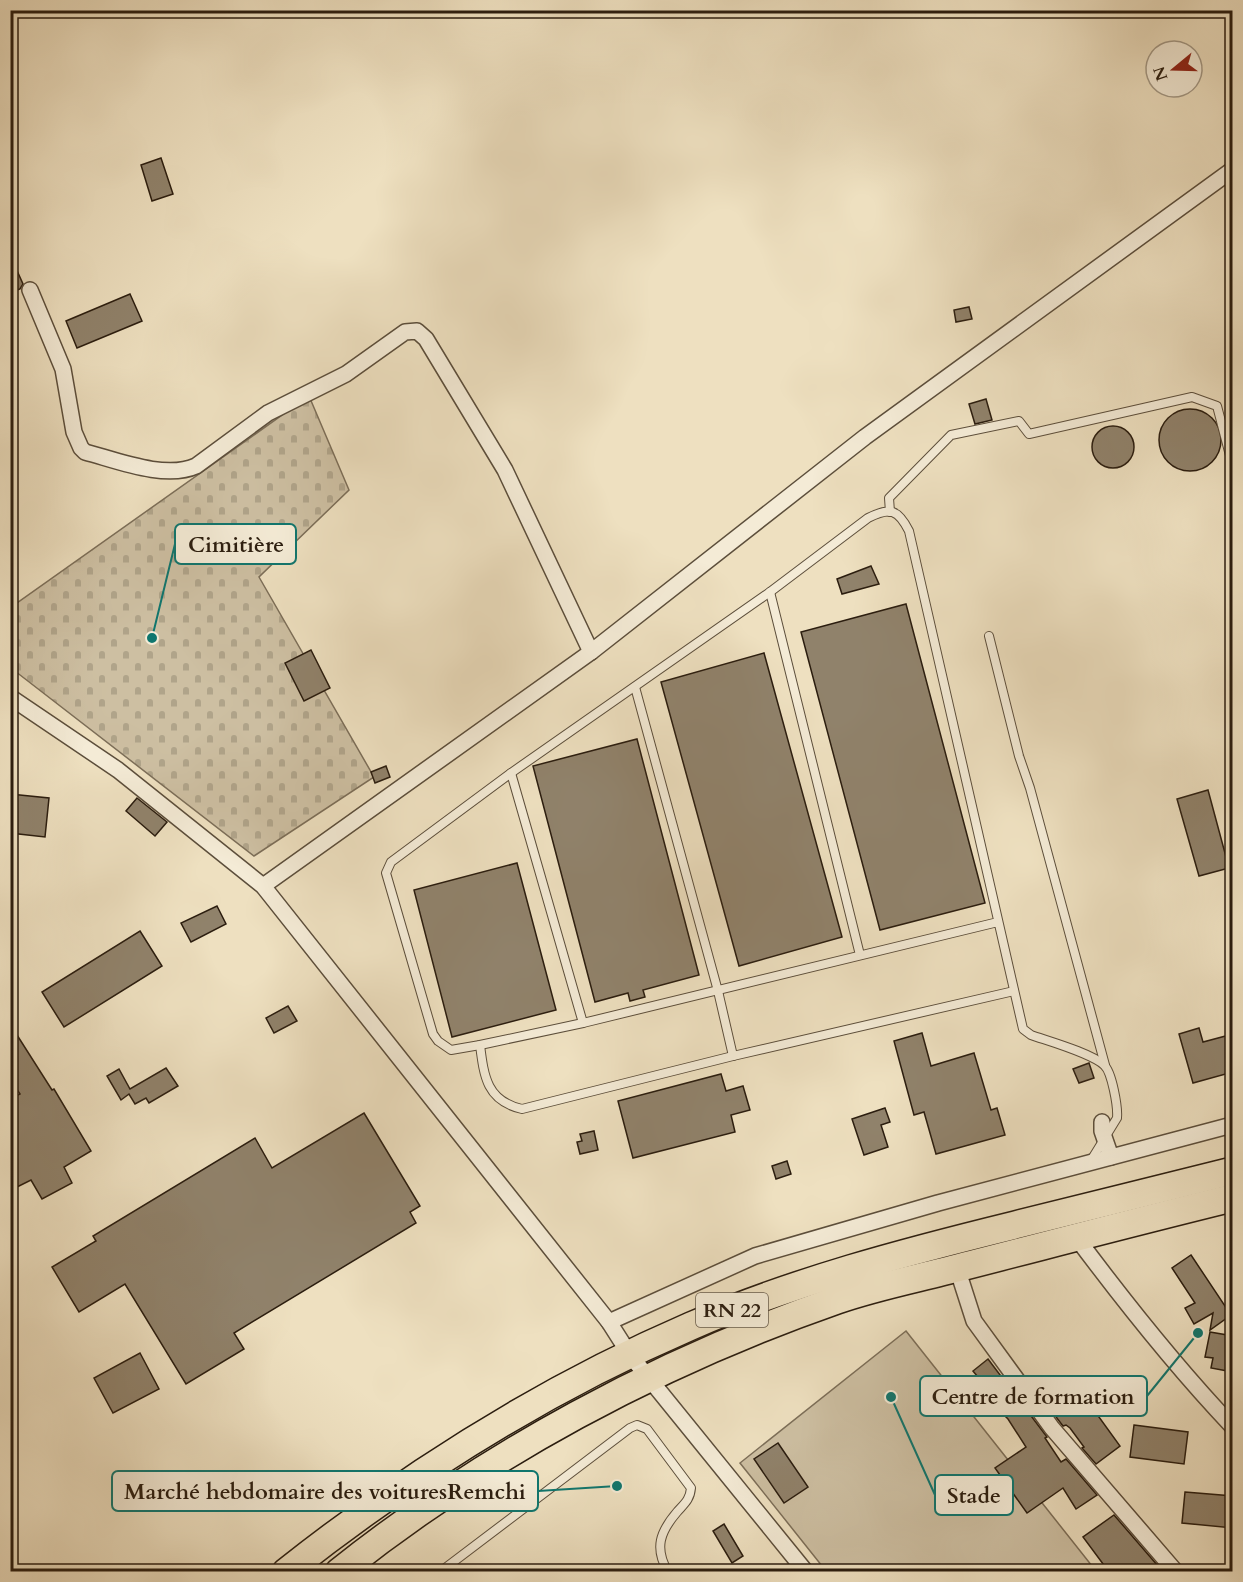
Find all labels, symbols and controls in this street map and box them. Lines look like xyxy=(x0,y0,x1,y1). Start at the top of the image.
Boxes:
north arrow xyxy=(1144,39,1204,99)
text: N xyxy=(1148,63,1173,84)
callout: Cimitière xyxy=(175,524,296,564)
text: Cimitière xyxy=(188,530,284,560)
road number: RN 22 xyxy=(696,1293,768,1327)
callout: Centre de formation xyxy=(920,1376,1147,1416)
text: Centre de formation xyxy=(931,1382,1135,1412)
callout: Marché hebdomaire des voituresRemchi xyxy=(112,1471,538,1511)
callout: Stade xyxy=(935,1475,1013,1515)
text: Marché hebdomaire des voituresRemchi xyxy=(124,1477,526,1507)
text: Stade xyxy=(947,1481,1001,1511)

